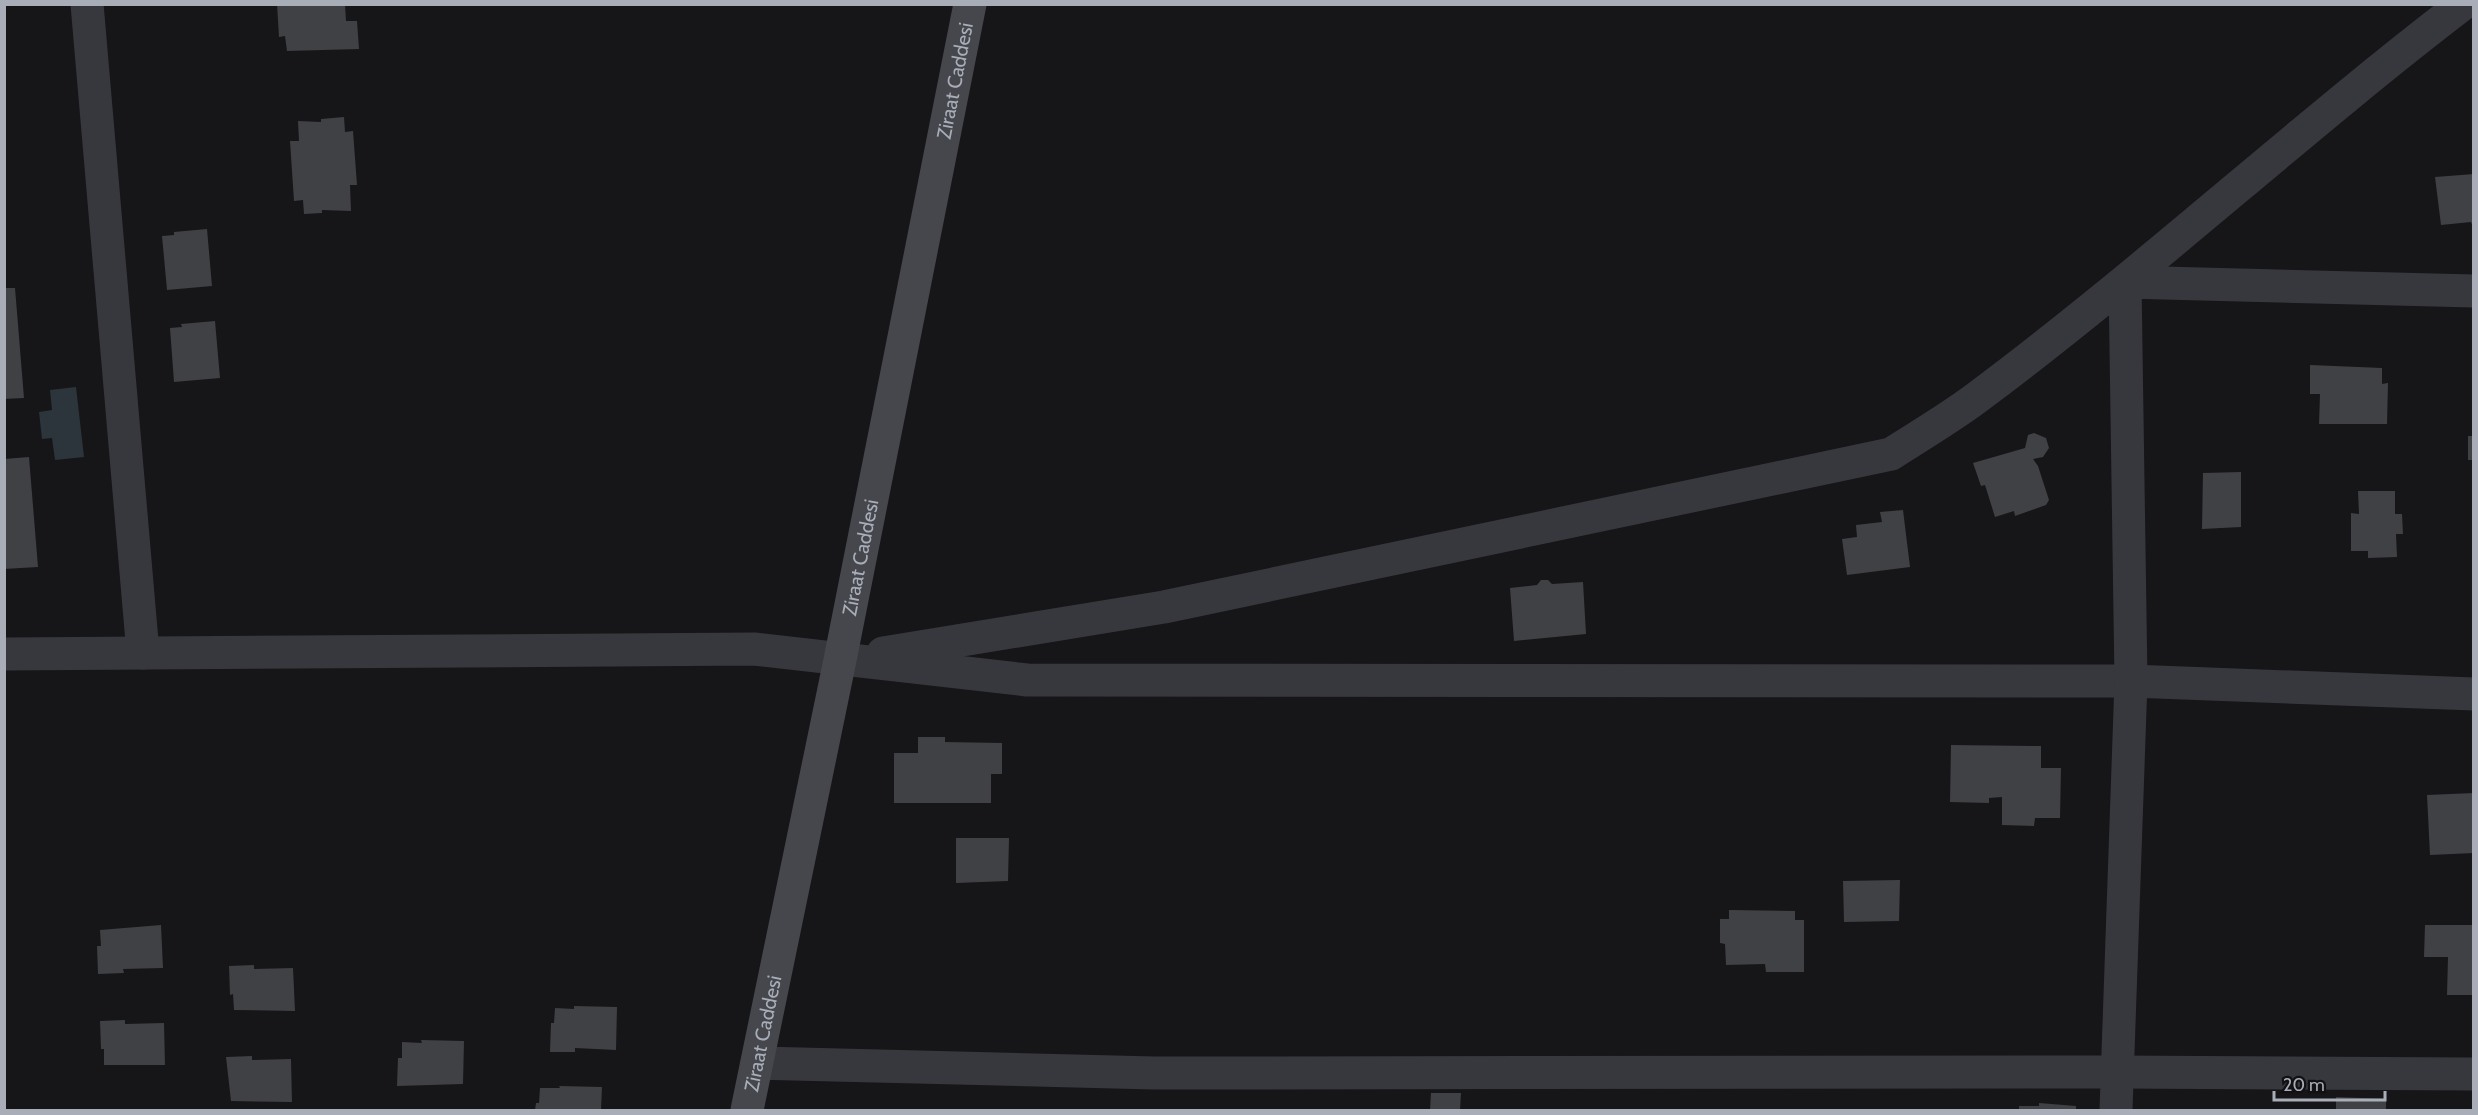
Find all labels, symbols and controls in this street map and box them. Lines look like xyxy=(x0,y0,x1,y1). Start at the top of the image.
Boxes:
street label: Ziraat Caddesi xyxy=(931,20,978,141)
street label: Ziraat Caddesi xyxy=(837,497,884,618)
street label: Ziraat Caddesi xyxy=(739,973,787,1094)
scale bar xyxy=(2274,1064,2385,1102)
text: 20 m xyxy=(2283,1074,2325,1096)

